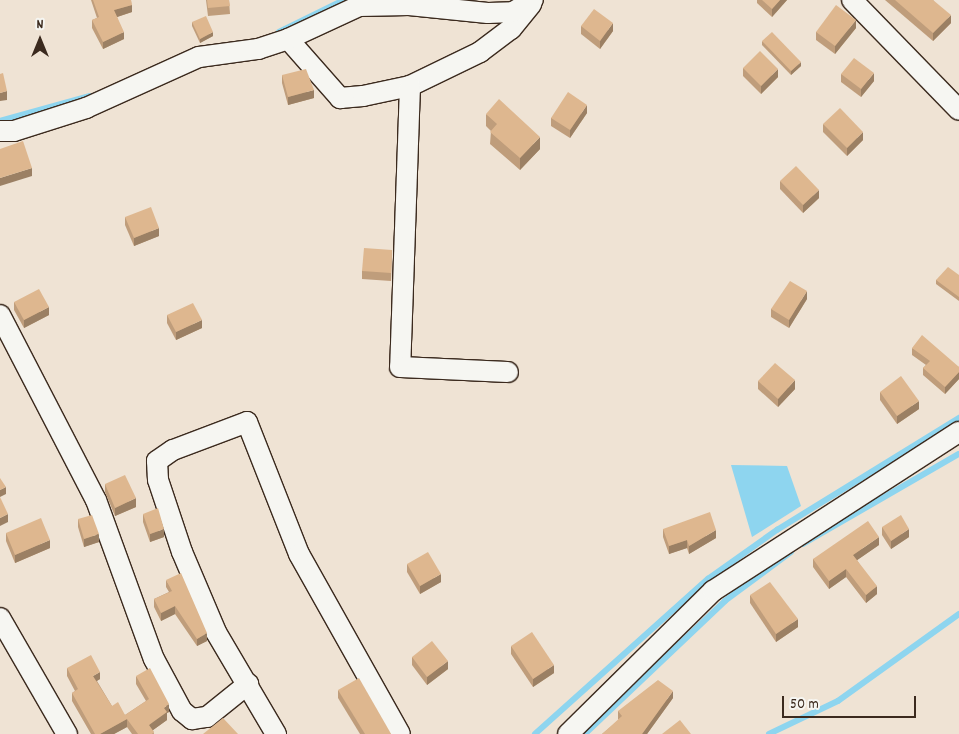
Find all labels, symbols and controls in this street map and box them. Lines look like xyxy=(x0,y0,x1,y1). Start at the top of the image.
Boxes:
north arrow xyxy=(15,15,65,65)
text: N xyxy=(37,15,43,35)
scale bar xyxy=(784,686,918,718)
text: 50 m xyxy=(790,694,819,716)

